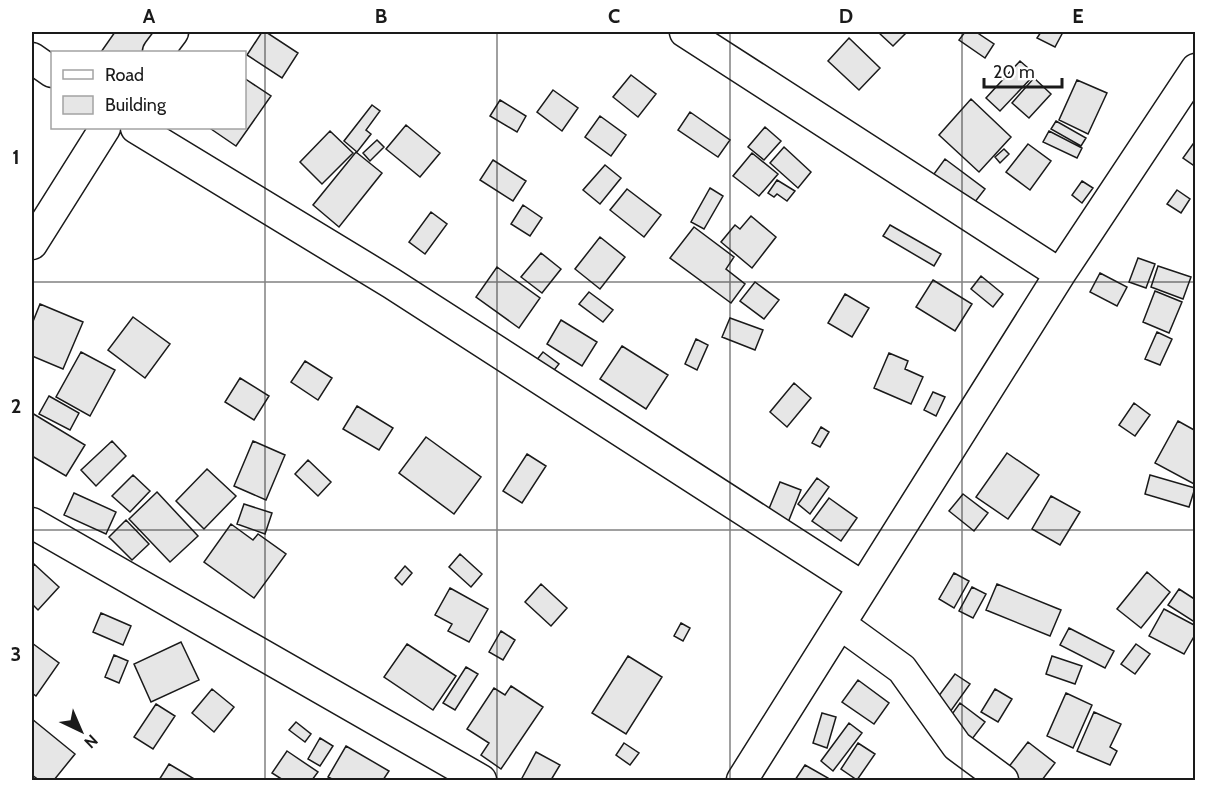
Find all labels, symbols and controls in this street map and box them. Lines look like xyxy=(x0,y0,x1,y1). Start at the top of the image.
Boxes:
text: A xyxy=(143,4,156,28)
text: B xyxy=(375,4,387,28)
text: C xyxy=(608,4,620,28)
text: D xyxy=(839,4,853,28)
text: E xyxy=(1072,4,1084,28)
legend xyxy=(51,51,246,129)
scale bar xyxy=(984,51,1062,89)
text: 20 m xyxy=(993,61,1035,83)
text: Road xyxy=(105,64,144,86)
text: Building xyxy=(105,94,167,116)
text: 1 xyxy=(12,145,20,169)
text: 2 xyxy=(11,394,21,418)
text: 3 xyxy=(11,642,21,666)
north arrow xyxy=(51,701,111,761)
text: N xyxy=(80,731,102,752)

